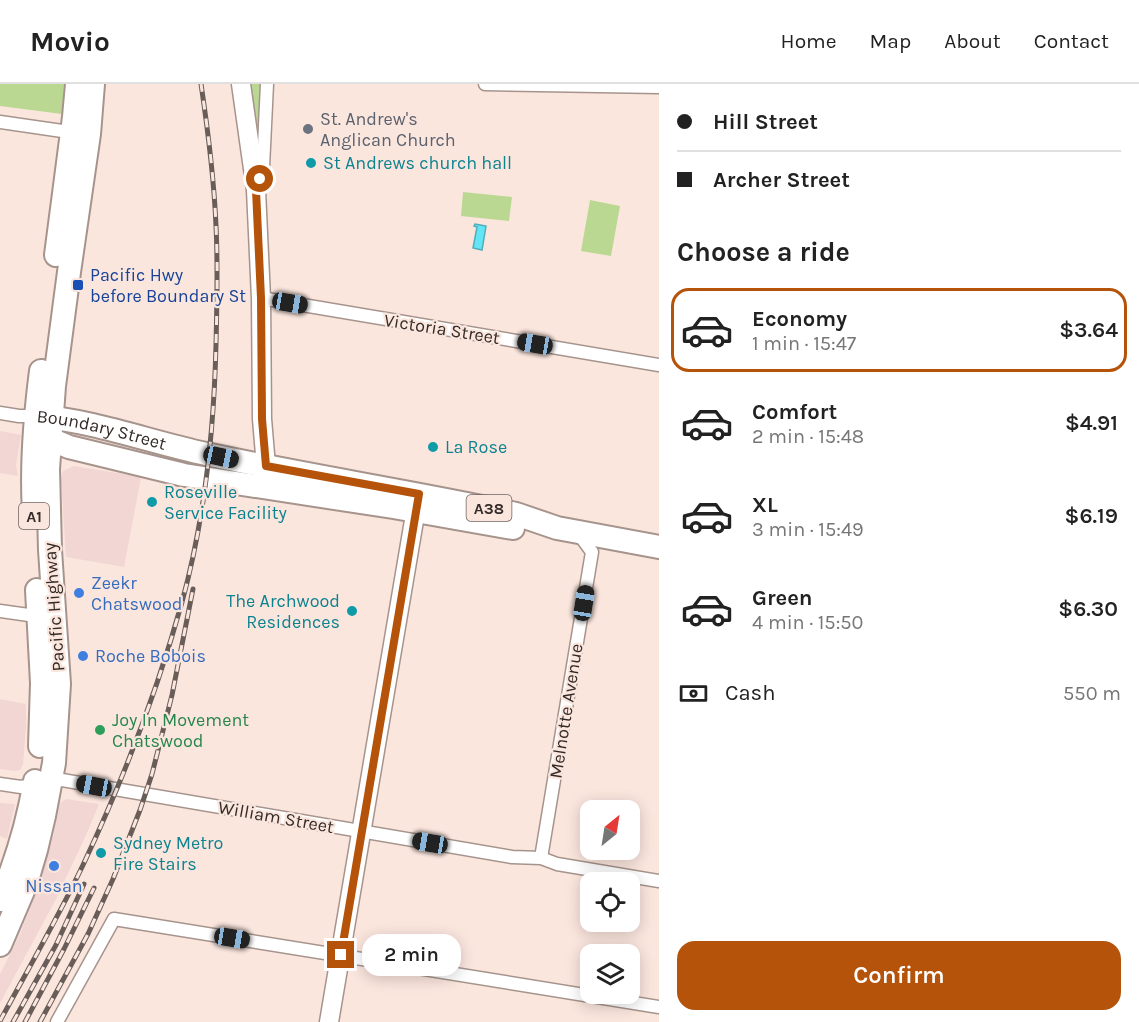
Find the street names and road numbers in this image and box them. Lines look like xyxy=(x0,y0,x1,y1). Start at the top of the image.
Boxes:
street label: Victoria Street xyxy=(383,309,502,349)
street label: Boundary Street xyxy=(36,405,169,455)
road number: A38 xyxy=(466,495,512,521)
road number: A1 xyxy=(19,503,49,529)
street label: Pacific Highway xyxy=(38,541,69,672)
street label: Melnotte Avenue xyxy=(544,642,588,780)
street label: William Street xyxy=(216,796,336,838)

